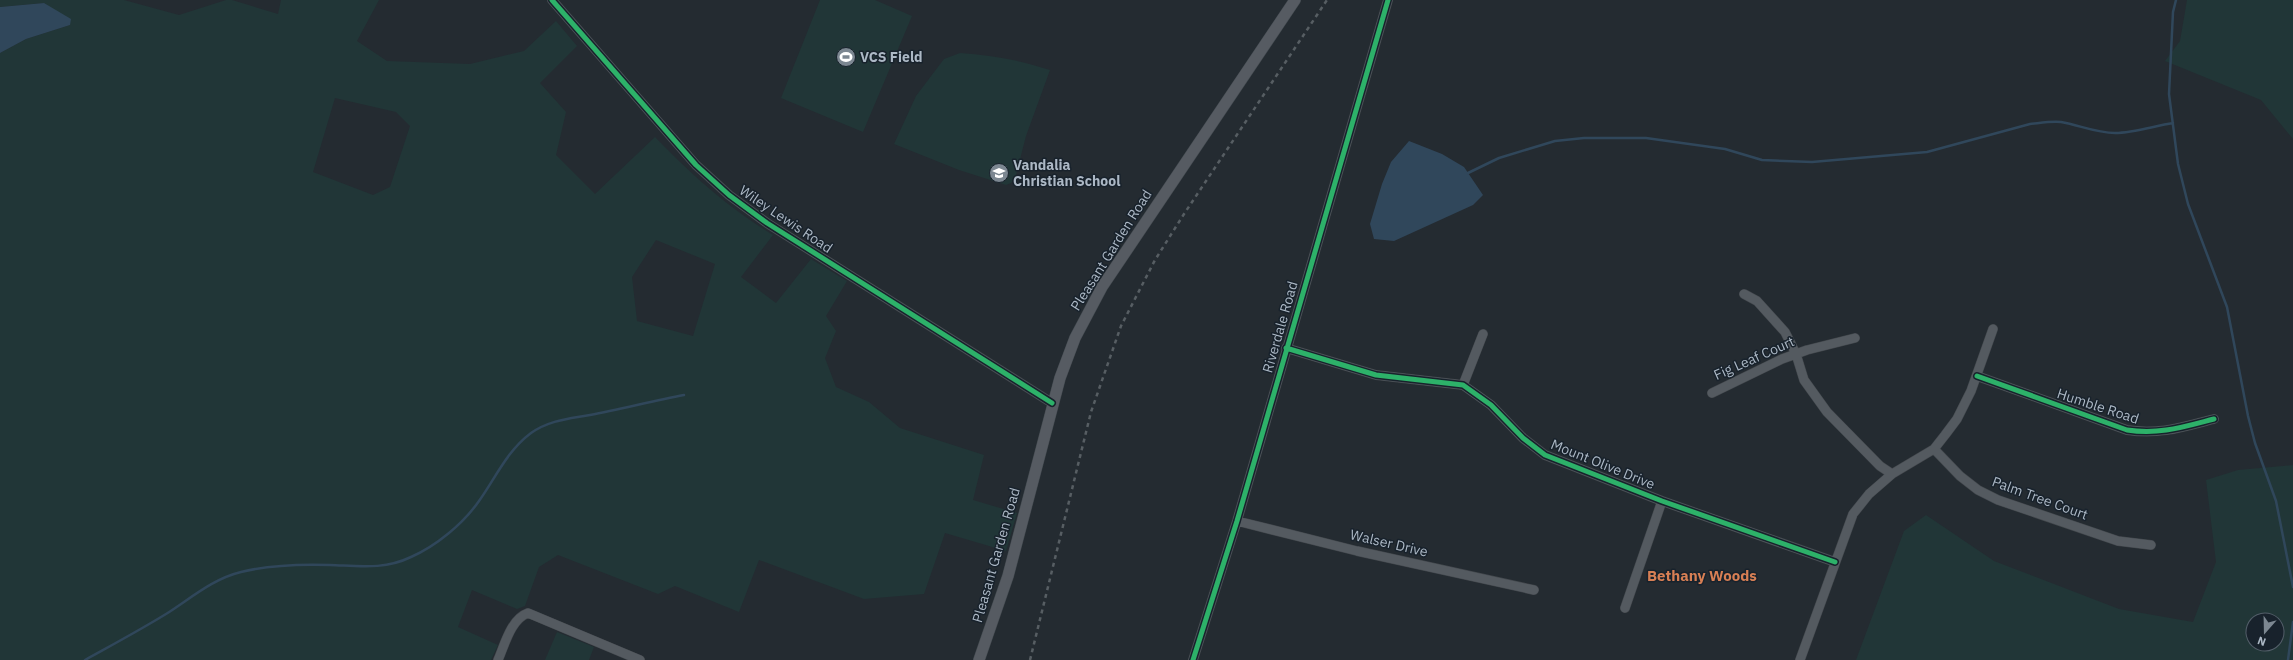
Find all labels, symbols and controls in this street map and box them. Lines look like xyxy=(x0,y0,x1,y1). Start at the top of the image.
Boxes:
sports icon: VCS Field xyxy=(835,46,857,68)
place label: VCS Field xyxy=(860,48,923,66)
place label: Vandalia Christian School xyxy=(1013,156,1120,190)
school or university icon: Vandalia Christian School xyxy=(988,162,1010,184)
street label: Wiley Lewis Road xyxy=(736,181,836,257)
street label: Pleasant Garden Road xyxy=(1066,186,1156,314)
street label: Riverdale Road xyxy=(1258,279,1302,375)
street label: Fig Leaf Court xyxy=(1711,332,1797,384)
street label: Humble Road xyxy=(2055,384,2141,428)
street label: Mount Olive Drive xyxy=(1548,435,1658,493)
street label: Palm Tree Court xyxy=(1990,472,2091,524)
street label: Pleasant Garden Road xyxy=(968,486,1024,624)
street label: Walser Drive xyxy=(1348,525,1430,561)
district label: Bethany Woods xyxy=(1647,566,1757,585)
north arrow xyxy=(2245,612,2285,652)
text: N xyxy=(2255,633,2268,649)

